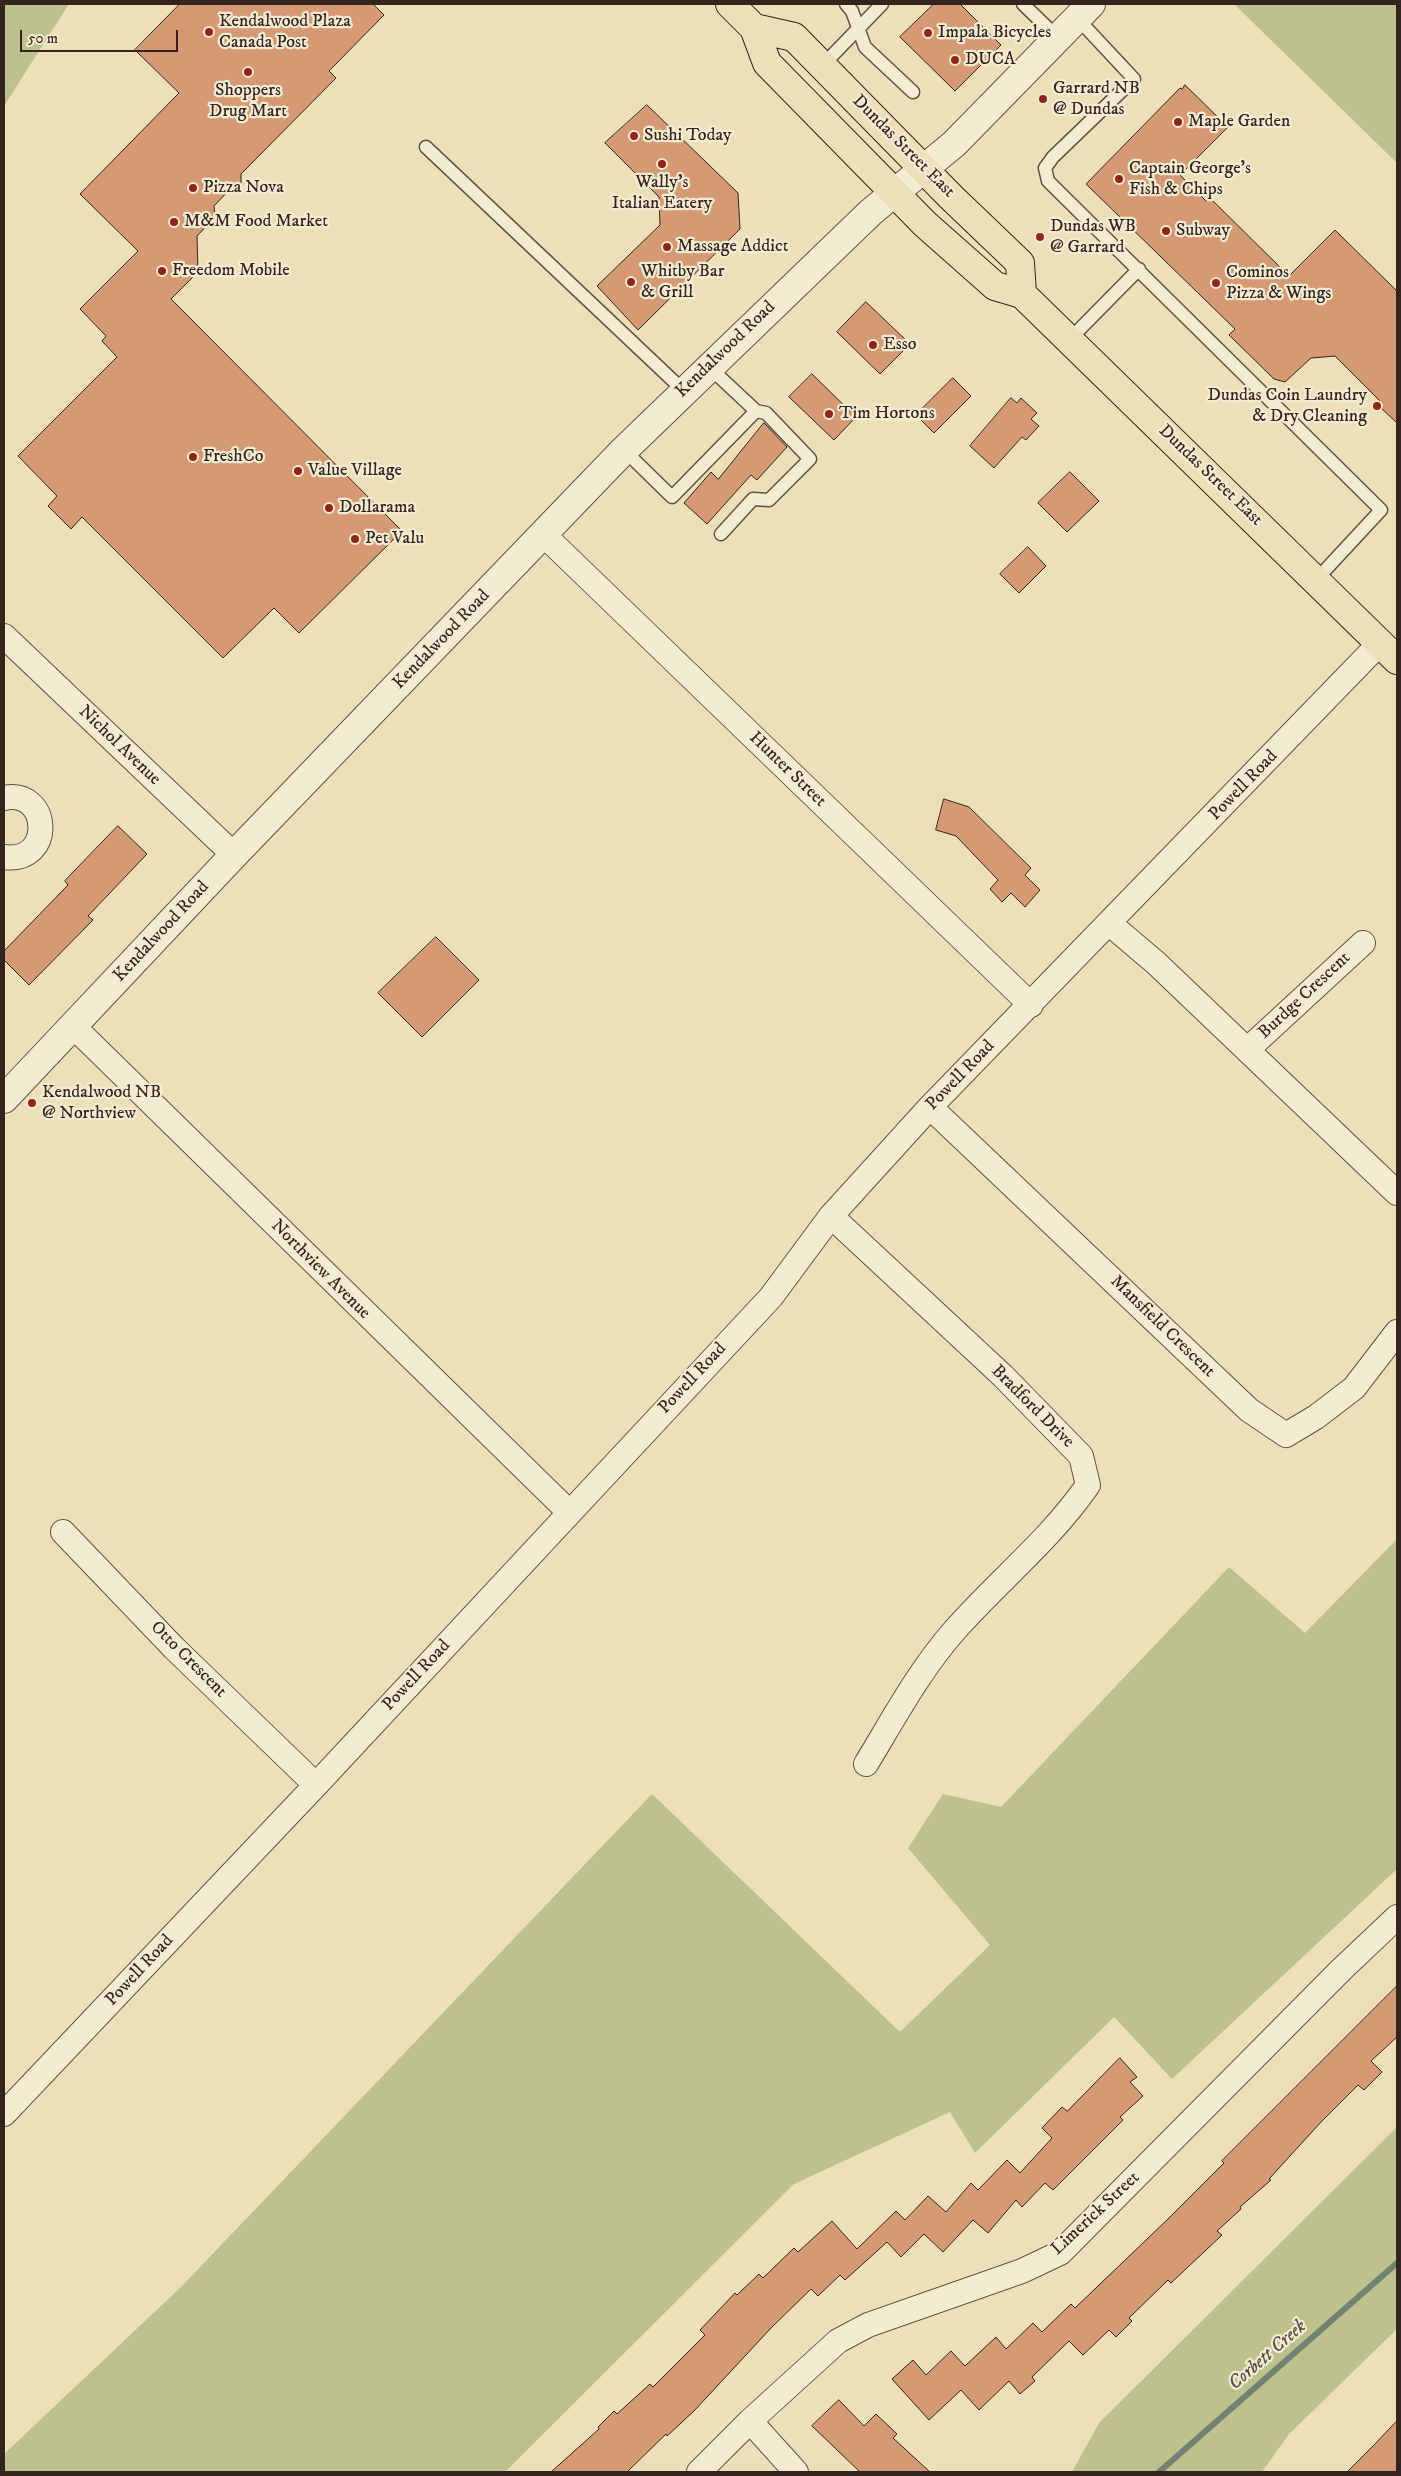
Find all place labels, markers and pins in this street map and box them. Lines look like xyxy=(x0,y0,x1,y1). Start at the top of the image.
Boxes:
place label: Kendalwood Plaza Canada Post xyxy=(219,11,351,54)
place label: Impala Bicycles xyxy=(938,22,1051,44)
marker: Kendalwood Plaza Canada Post xyxy=(203,26,215,38)
marker: Impala Bicycles xyxy=(922,27,934,39)
place label: DUCA xyxy=(965,49,1016,71)
marker: DUCA xyxy=(949,54,961,66)
marker: Shoppers Drug Mart xyxy=(242,66,254,78)
place label: Garrard NB @ Dundas xyxy=(1053,78,1140,120)
place label: Shoppers Drug Mart xyxy=(209,80,287,122)
marker: Garrard NB @ Dundas xyxy=(1037,93,1049,105)
place label: Maple Garden xyxy=(1188,111,1290,133)
marker: Maple Garden xyxy=(1172,116,1184,128)
place label: Sushi Today xyxy=(644,125,732,147)
marker: Sushi Today xyxy=(628,130,640,142)
marker: Wally's Italian Eatery xyxy=(656,158,668,170)
place label: Captain George's Fish & Chips xyxy=(1129,158,1251,200)
place label: Wally's Italian Eatery xyxy=(612,172,712,214)
marker: Captain George's Fish & Chips xyxy=(1113,173,1125,185)
place label: Pizza Nova xyxy=(203,177,284,199)
marker: Pizza Nova xyxy=(187,182,199,194)
place label: M&M Food Market xyxy=(184,211,328,233)
marker: M&M Food Market xyxy=(168,216,180,228)
place label: Dundas WB @ Garrard xyxy=(1050,216,1136,258)
place label: Subway xyxy=(1176,220,1230,242)
marker: Subway xyxy=(1160,225,1172,237)
marker: Dundas WB @ Garrard xyxy=(1034,231,1046,243)
place label: Massage Addict xyxy=(677,236,788,258)
marker: Massage Addict xyxy=(661,241,673,253)
place label: Freedom Mobile xyxy=(172,260,290,282)
place label: Whitby Bar & Grill xyxy=(641,261,724,304)
place label: Cominos Pizza & Wings xyxy=(1226,262,1331,304)
marker: Freedom Mobile xyxy=(156,265,168,277)
marker: Whitby Bar & Grill xyxy=(625,276,637,288)
marker: Cominos Pizza & Wings xyxy=(1210,277,1222,289)
place label: Esso xyxy=(883,334,917,356)
marker: Esso xyxy=(867,339,879,351)
place label: Dundas Coin Laundry & Dry Cleaning xyxy=(1208,385,1367,428)
marker: Dundas Coin Laundry & Dry Cleaning xyxy=(1371,400,1383,412)
place label: Tim Hortons xyxy=(839,403,935,425)
marker: Tim Hortons xyxy=(823,408,835,420)
place label: FreshCo xyxy=(203,446,263,468)
marker: FreshCo xyxy=(187,451,199,463)
place label: Value Village xyxy=(308,460,402,482)
marker: Value Village xyxy=(292,465,304,477)
place label: Dollarama xyxy=(339,497,415,519)
marker: Dollarama xyxy=(323,502,335,514)
place label: Pet Valu xyxy=(365,528,424,550)
marker: Pet Valu xyxy=(349,533,361,545)
place label: Kendalwood NB @ Northview xyxy=(42,1082,161,1124)
marker: Kendalwood NB @ Northview xyxy=(26,1097,38,1109)

